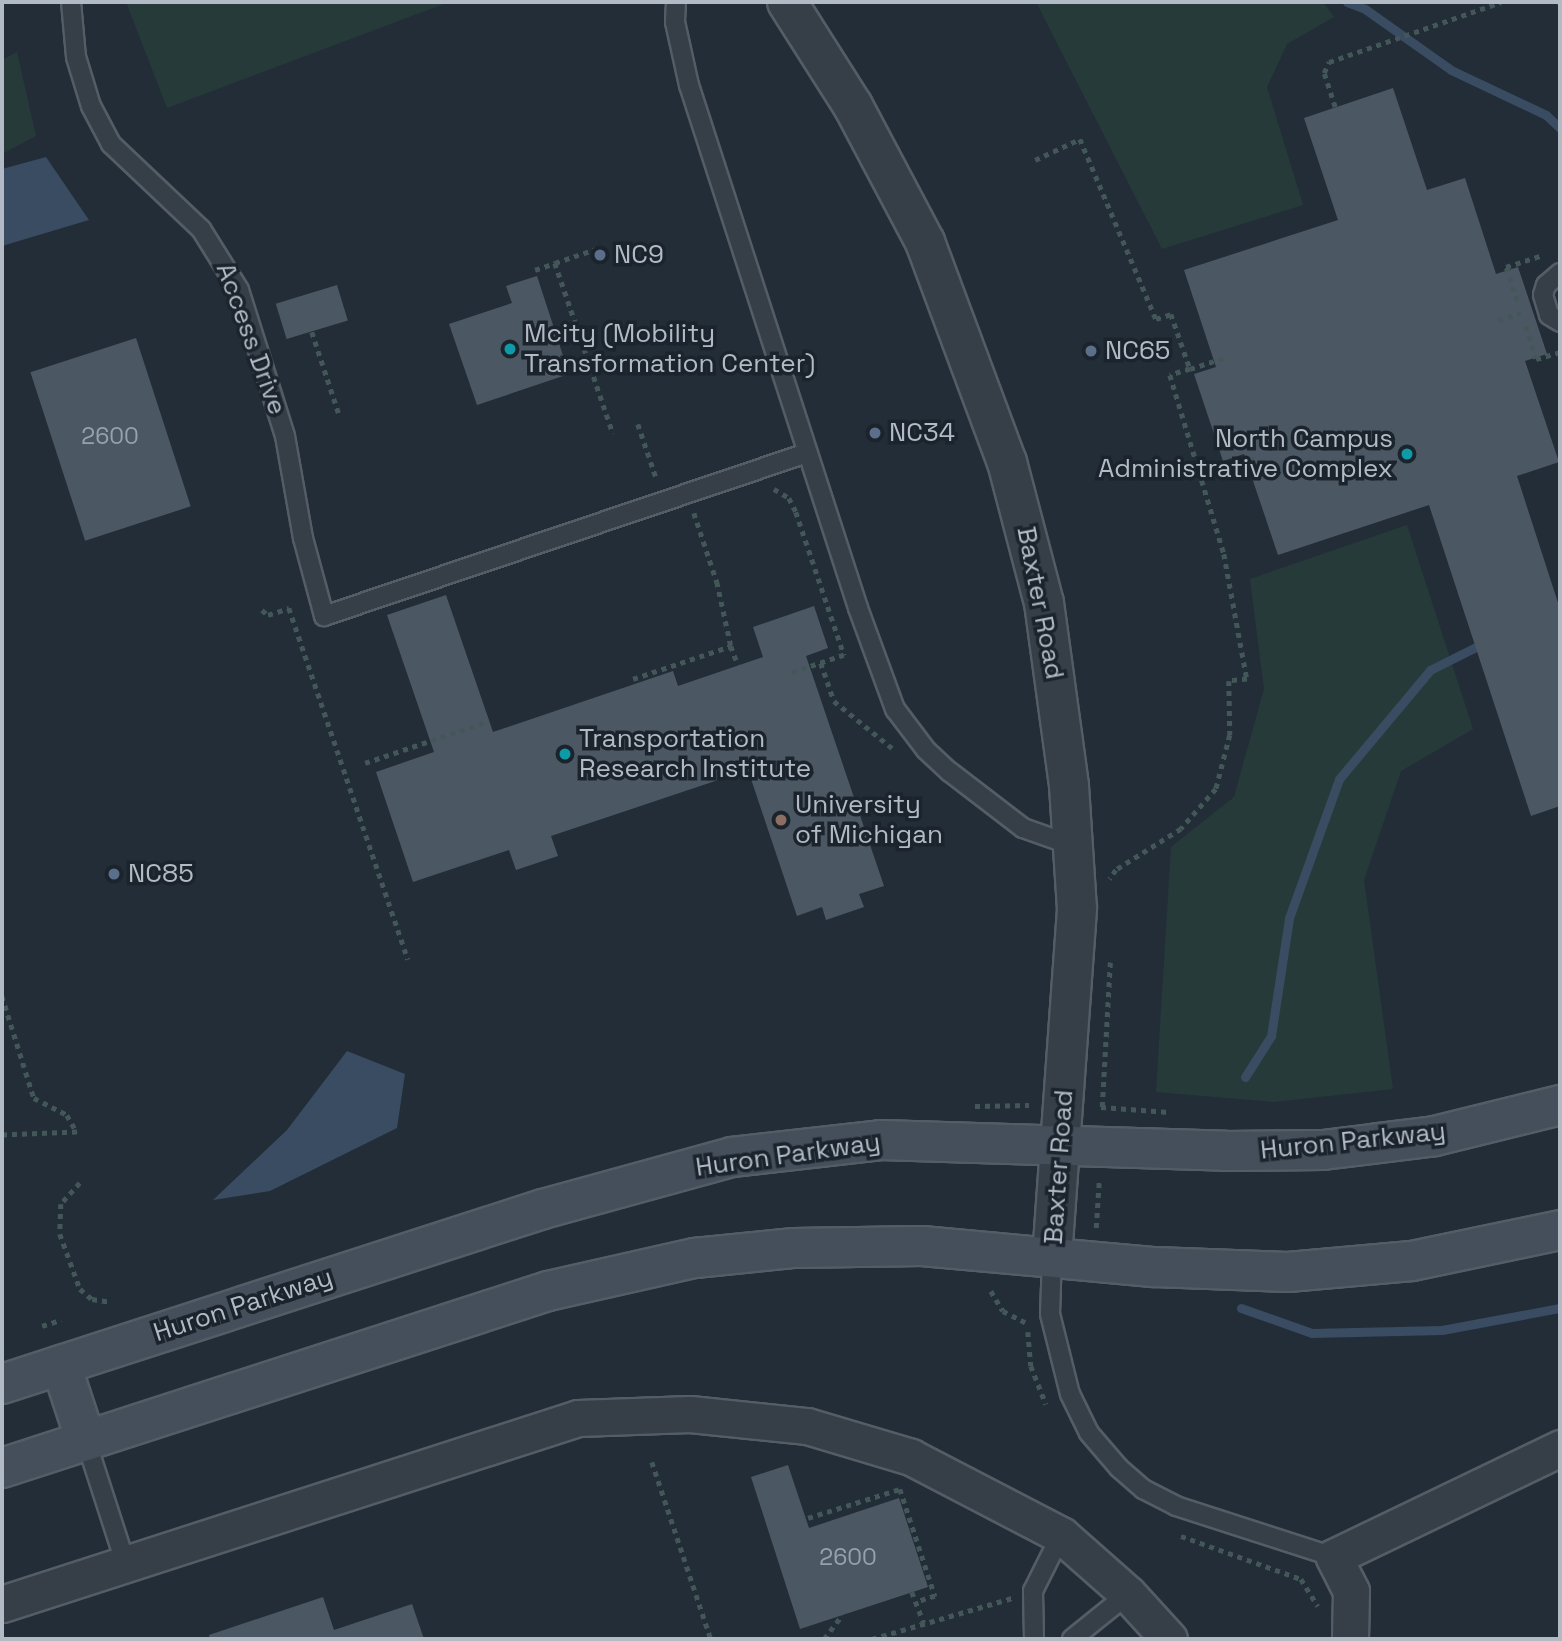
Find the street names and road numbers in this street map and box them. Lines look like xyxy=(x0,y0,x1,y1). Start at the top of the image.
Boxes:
street label: Access Drive xyxy=(209,259,293,419)
street label: Baxter Road xyxy=(1010,524,1070,682)
street label: Baxter Road xyxy=(1038,1089,1080,1245)
street label: Huron Parkway xyxy=(1259,1116,1447,1166)
street label: Huron Parkway xyxy=(694,1127,882,1183)
street label: Huron Parkway xyxy=(150,1261,336,1349)

